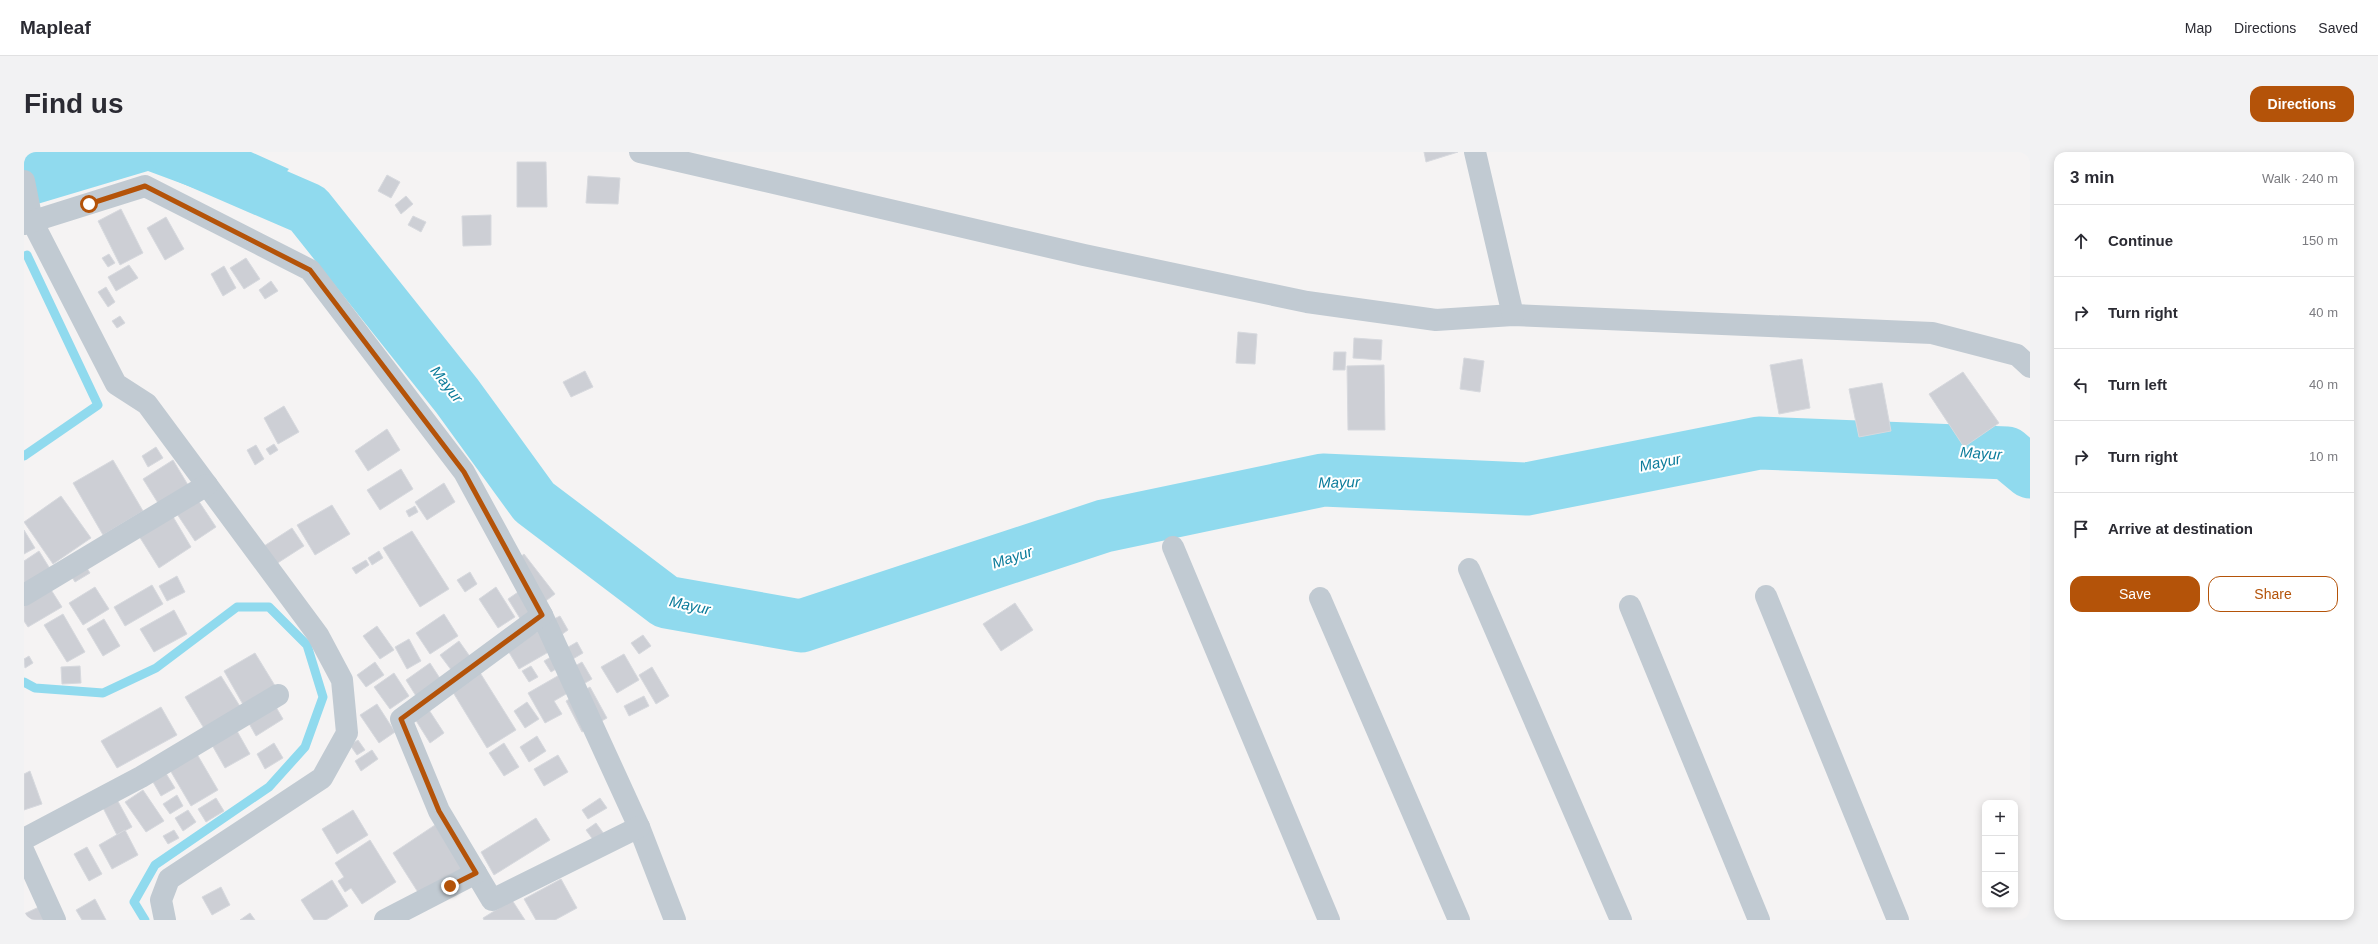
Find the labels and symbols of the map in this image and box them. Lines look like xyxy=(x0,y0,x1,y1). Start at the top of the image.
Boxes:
route start xyxy=(80,195,98,213)
water label: Mayur xyxy=(427,362,467,406)
water label: Mayur xyxy=(1960,443,2003,463)
water label: Mayur xyxy=(1638,449,1683,474)
water label: Mayur xyxy=(1318,473,1361,491)
water label: Mayur xyxy=(990,542,1035,572)
water label: Mayur xyxy=(668,592,713,618)
route end xyxy=(441,877,459,895)

